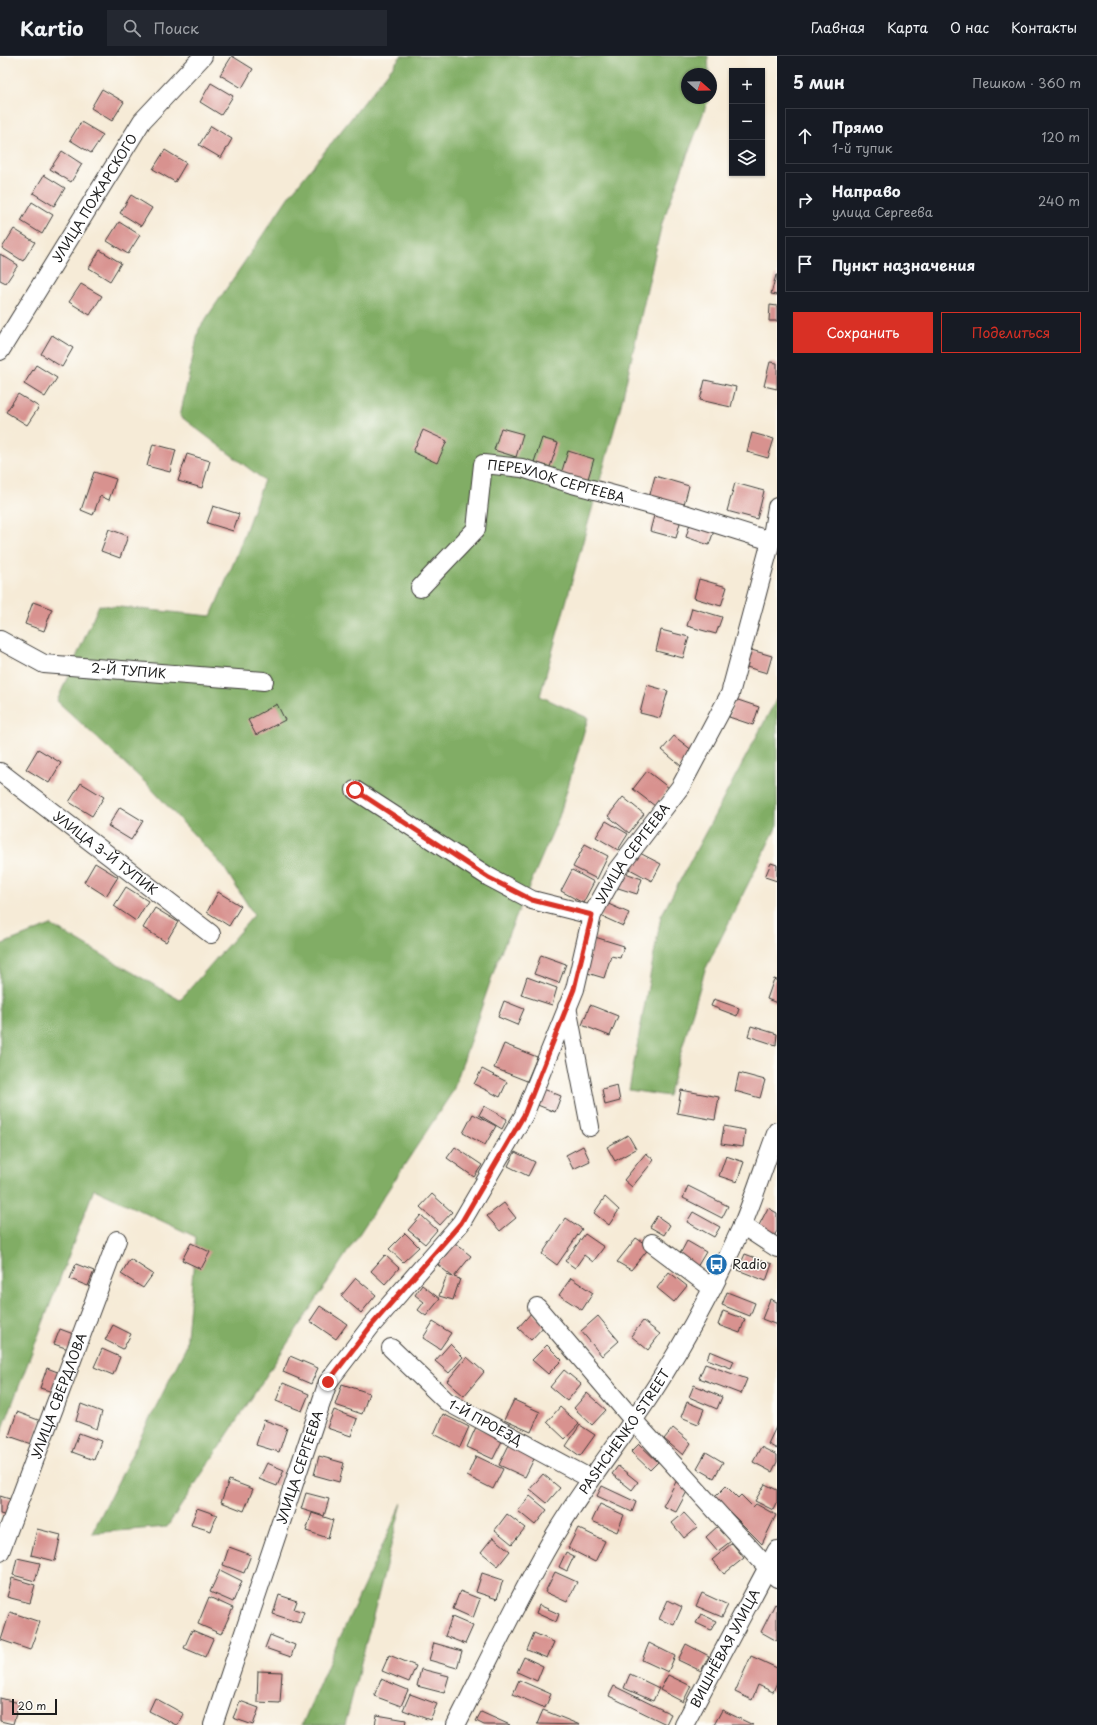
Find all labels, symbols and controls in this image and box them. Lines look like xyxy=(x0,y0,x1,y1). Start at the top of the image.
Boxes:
search box xyxy=(107,10,387,46)
text: Kartio xyxy=(20,14,83,42)
text: Поиск xyxy=(153,16,199,39)
icon: search xyxy=(121,17,143,39)
text: Главная xyxy=(811,17,865,38)
text: Карта xyxy=(887,17,928,38)
text: О нас xyxy=(950,17,989,38)
text: Контакты xyxy=(1011,17,1077,38)
north arrow xyxy=(681,68,717,104)
map controls xyxy=(729,68,765,176)
button: + xyxy=(729,68,765,104)
text: 5 мин xyxy=(793,69,845,95)
text: Пешком · 360 m xyxy=(972,73,1081,92)
button: − xyxy=(729,104,765,140)
text: Прямо xyxy=(832,115,883,138)
icon: ahead xyxy=(794,125,816,147)
text: 120 m xyxy=(1041,127,1080,146)
street label: УЛИЦА ПОЖАРСКОГО xyxy=(47,130,141,265)
text: 1-й тупик xyxy=(832,138,892,157)
button: layers xyxy=(729,140,765,176)
text: Направо xyxy=(832,179,901,202)
icon: right xyxy=(794,189,816,211)
text: 240 m xyxy=(1038,191,1080,210)
text: улица Сергеева xyxy=(832,202,933,221)
icon: arrive xyxy=(794,253,816,275)
text: Пункт назначения xyxy=(832,253,975,276)
button: Сохранить xyxy=(793,312,933,353)
button: Поделиться xyxy=(941,312,1081,353)
street label: ПЕРЕУЛОК СЕРГЕЕВА xyxy=(487,455,627,507)
street label: 2-Й ТУПИК xyxy=(90,658,167,682)
route start xyxy=(346,781,364,799)
street label: УЛИЦА СЕРГЕЕВА xyxy=(590,799,674,906)
street label: УЛИЦА 3-Й ТУПИК xyxy=(50,806,162,899)
bus stop icon: Radio xyxy=(703,1251,729,1277)
place label: Radio xyxy=(732,1254,767,1273)
street label: УЛИЦА СВЕРДЛОВА xyxy=(26,1330,90,1461)
street label: PASHCHENKO STREET xyxy=(574,1365,674,1498)
route end xyxy=(319,1373,337,1391)
street label: 1-Й ПРОЕЗД xyxy=(445,1394,526,1449)
street label: УЛИЦА СЕРГЕЕВА xyxy=(271,1408,327,1526)
street label: ВИШНЁВАЯ УЛИЦА xyxy=(685,1585,764,1711)
scale bar xyxy=(12,1697,57,1716)
text: 20 m xyxy=(18,1697,46,1714)

